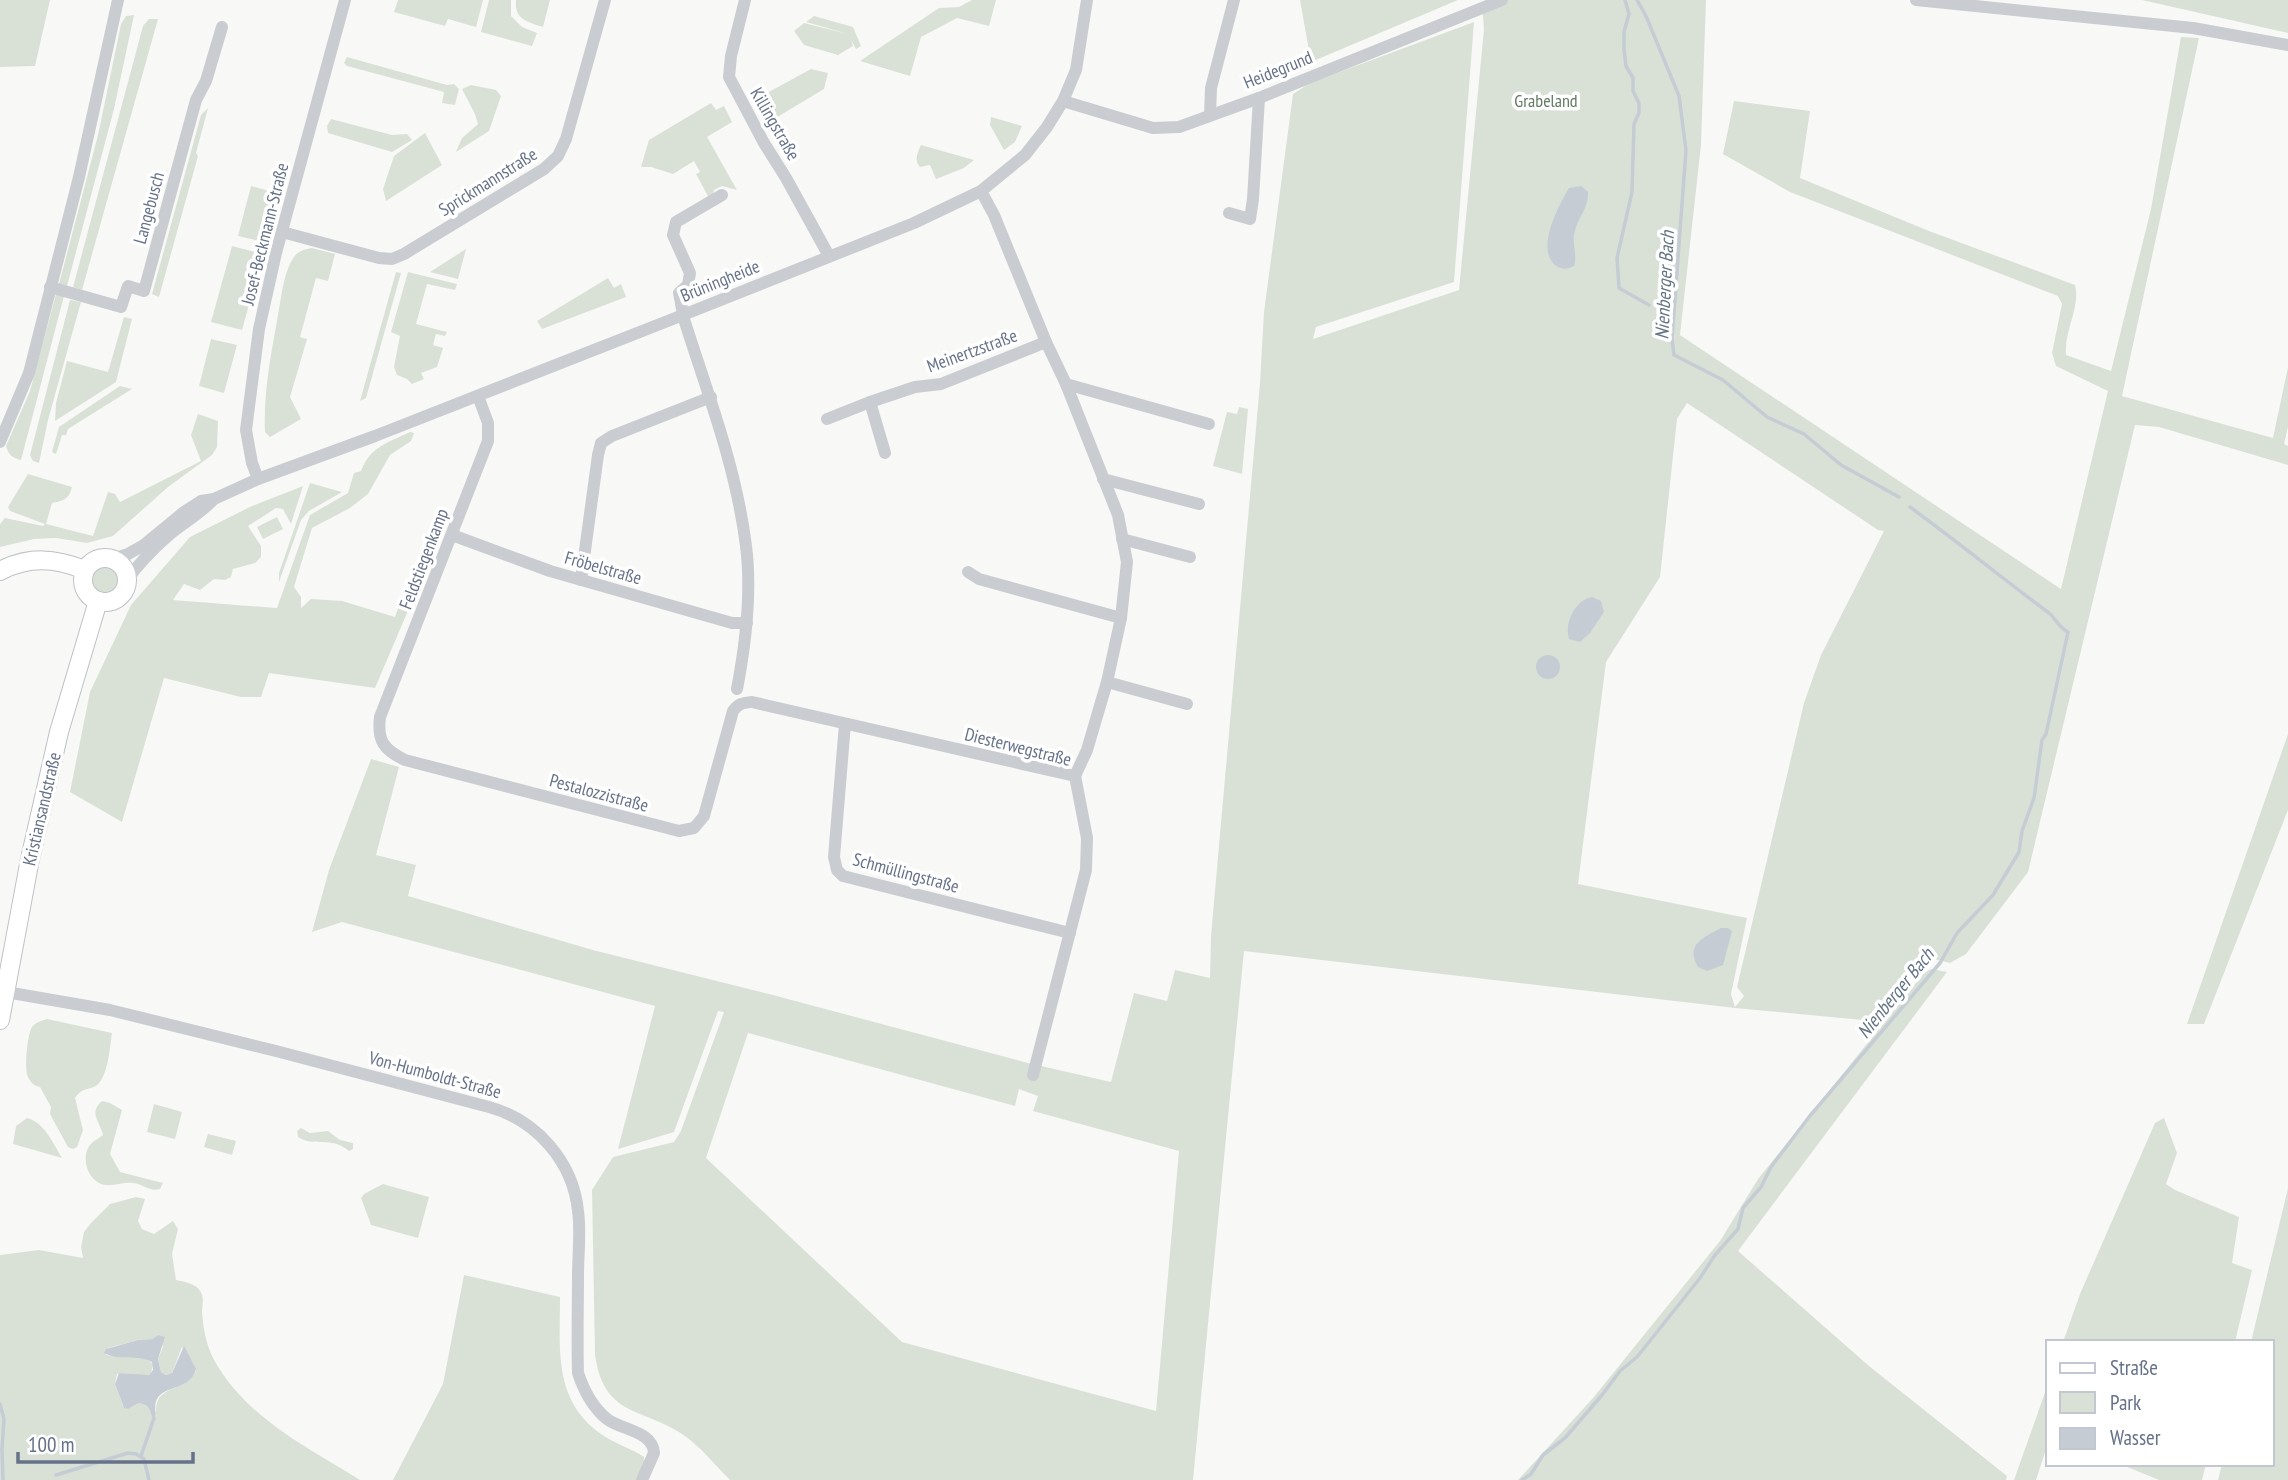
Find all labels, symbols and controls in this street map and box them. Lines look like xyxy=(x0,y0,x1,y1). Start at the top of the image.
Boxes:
street label: Heidegrund xyxy=(1240,45,1316,94)
street label: Killingstraße xyxy=(745,83,805,164)
park label: Grabeland xyxy=(1514,89,1578,112)
street label: Sprickmannstraße xyxy=(434,142,541,221)
street label: Josef-Beckmann-Straße xyxy=(235,160,293,308)
street label: Langebusch xyxy=(128,169,169,246)
water label: Nienberger Bach xyxy=(1649,228,1679,340)
street label: Brüningheide xyxy=(677,254,763,307)
street label: Meinertzstraße xyxy=(924,324,1020,377)
street label: Feldstiegenkamp xyxy=(394,505,453,612)
street label: Fröbelstraße xyxy=(562,546,644,589)
street label: Diesterwegstraße xyxy=(962,722,1074,771)
street label: Kristiansandstraße xyxy=(17,750,66,868)
street label: Pestalozzistraße xyxy=(547,768,651,817)
street label: Schmüllingstraße xyxy=(851,847,962,898)
water label: Nienberger Bach xyxy=(1851,942,1940,1043)
street label: Von-Humboldt-Straße xyxy=(366,1046,504,1103)
legend xyxy=(2046,1340,2274,1466)
text: Straße xyxy=(2110,1354,2158,1381)
text: Park xyxy=(2110,1389,2141,1416)
scale bar xyxy=(18,1420,192,1464)
text: Wasser xyxy=(2110,1424,2161,1451)
text: 100 m xyxy=(28,1431,74,1458)

